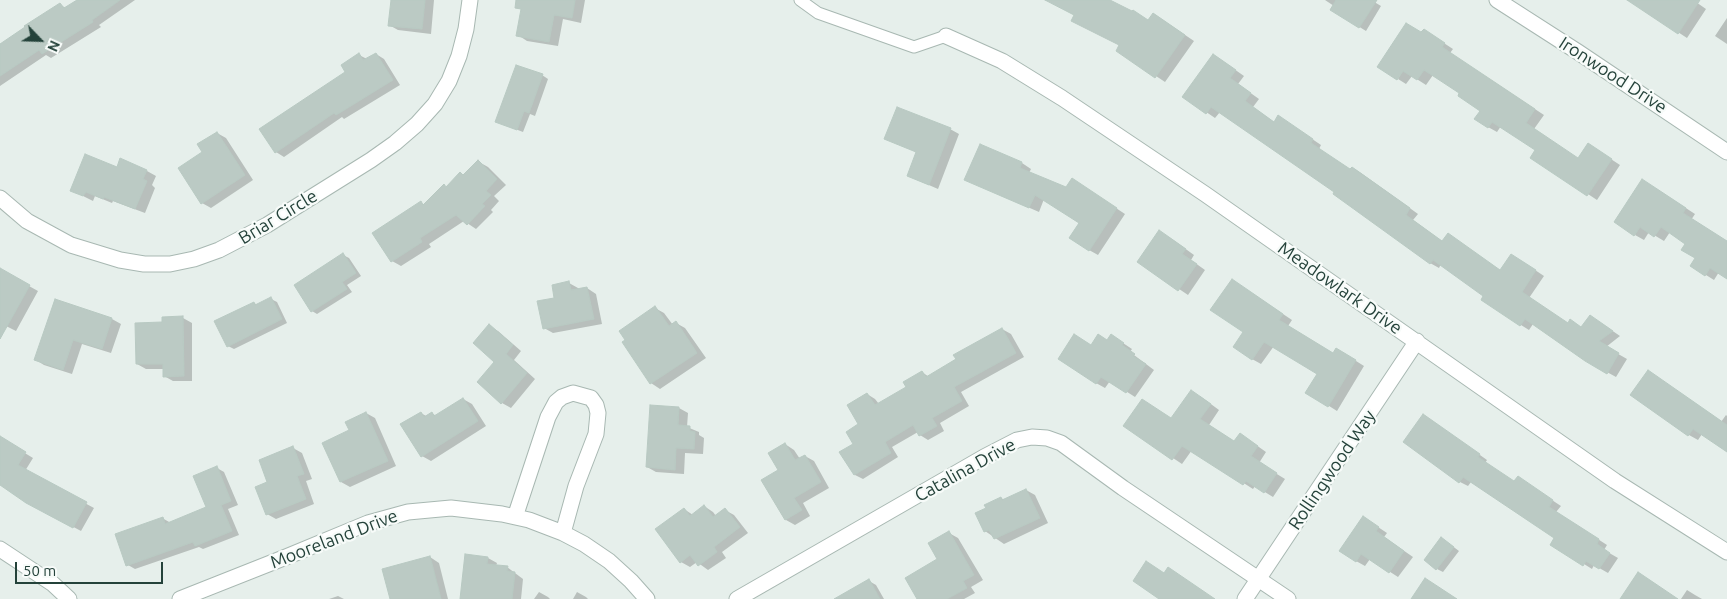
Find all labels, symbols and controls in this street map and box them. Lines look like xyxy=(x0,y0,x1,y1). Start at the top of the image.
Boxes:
north arrow xyxy=(15,15,65,65)
street label: Ironwood Drive xyxy=(1555,32,1671,118)
text: N xyxy=(44,38,63,54)
street label: Briar Circle xyxy=(235,185,321,249)
street label: Meadowlark Drive xyxy=(1274,237,1406,339)
street label: Rollingwood Way xyxy=(1284,406,1380,534)
street label: Catalina Drive xyxy=(911,433,1019,507)
street label: Mooreland Drive xyxy=(267,505,401,573)
scale bar xyxy=(18,552,165,584)
text: 50 m xyxy=(23,562,56,579)

